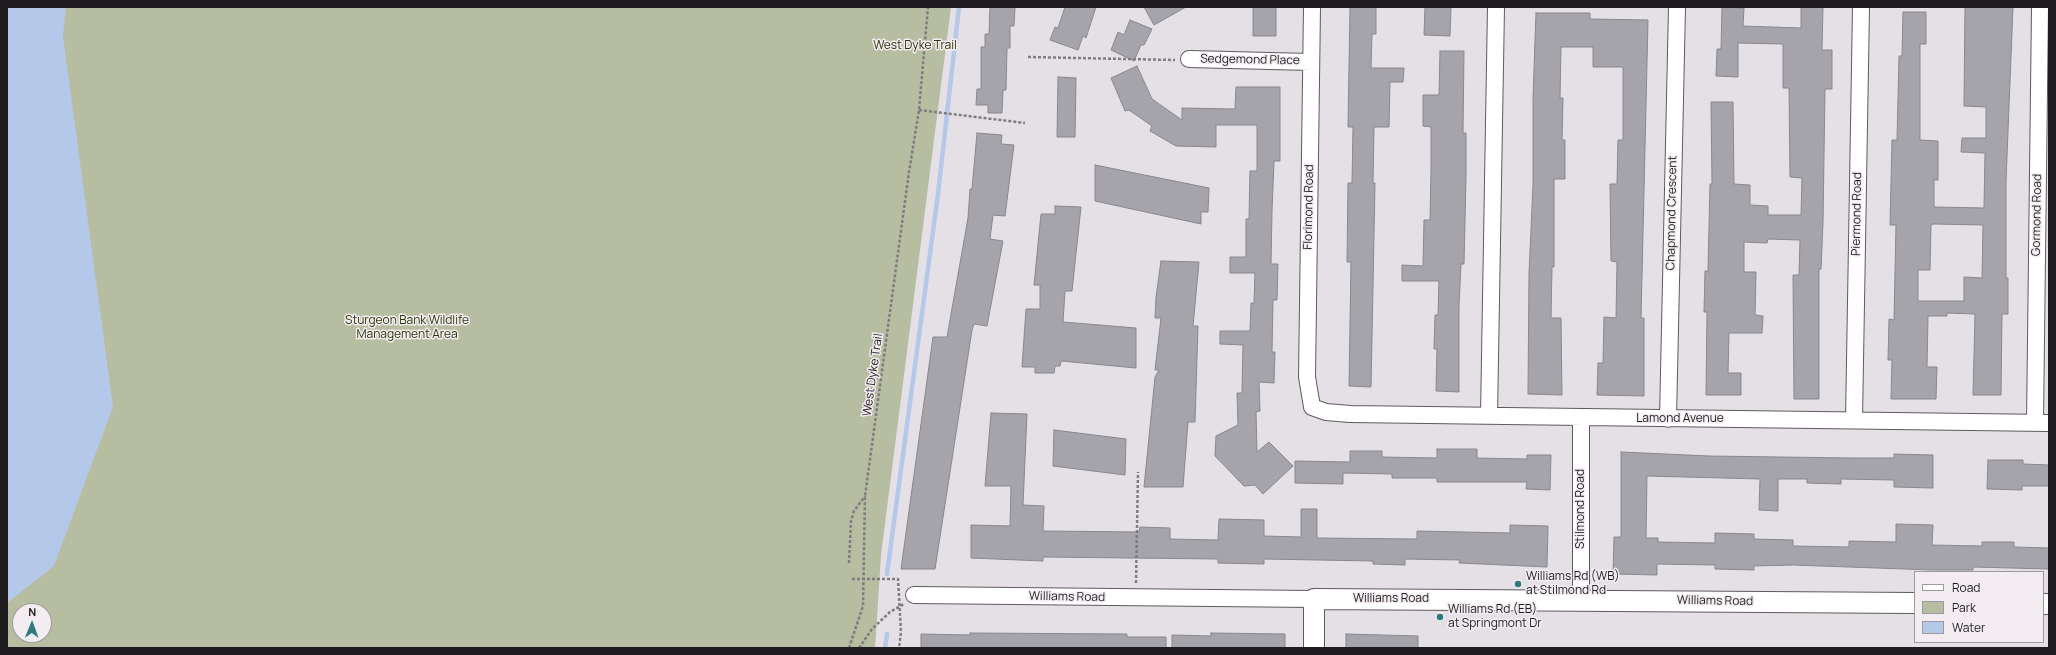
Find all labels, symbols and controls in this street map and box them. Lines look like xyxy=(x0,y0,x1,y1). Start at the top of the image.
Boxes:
park label: West Dyke Trail xyxy=(873,39,957,53)
street label: Sedgemond Place xyxy=(1200,52,1300,68)
street label: Chapmond Crescent xyxy=(1664,156,1680,270)
street label: Florimond Road xyxy=(1301,164,1317,250)
street label: Piermond Road xyxy=(1849,172,1865,256)
street label: Gormond Road xyxy=(2029,174,2045,256)
park label: Sturgeon Bank Wildlife Management Area xyxy=(345,314,469,342)
street label: West Dyke Trail xyxy=(860,333,886,417)
street label: Lamond Avenue xyxy=(1636,412,1724,426)
street label: Stilmond Road xyxy=(1574,469,1588,549)
place label: Williams Rd (WB) at Stilmond Rd xyxy=(1526,570,1620,598)
legend xyxy=(1914,571,2044,643)
marker: Williams Rd (WB) at Stilmond Rd xyxy=(1513,579,1523,589)
text: Road xyxy=(1952,579,1980,596)
street label: Williams Road xyxy=(1029,589,1105,605)
street label: Williams Road xyxy=(1353,592,1429,606)
street label: Williams Road xyxy=(1677,593,1753,609)
text: Park xyxy=(1952,599,1976,616)
north arrow xyxy=(12,603,52,643)
place label: Williams Rd (EB) at Springmont Dr xyxy=(1448,603,1542,631)
text: N xyxy=(28,604,36,619)
marker: Williams Rd (EB) at Springmont Dr xyxy=(1435,612,1445,622)
text: Water xyxy=(1952,619,1985,636)

